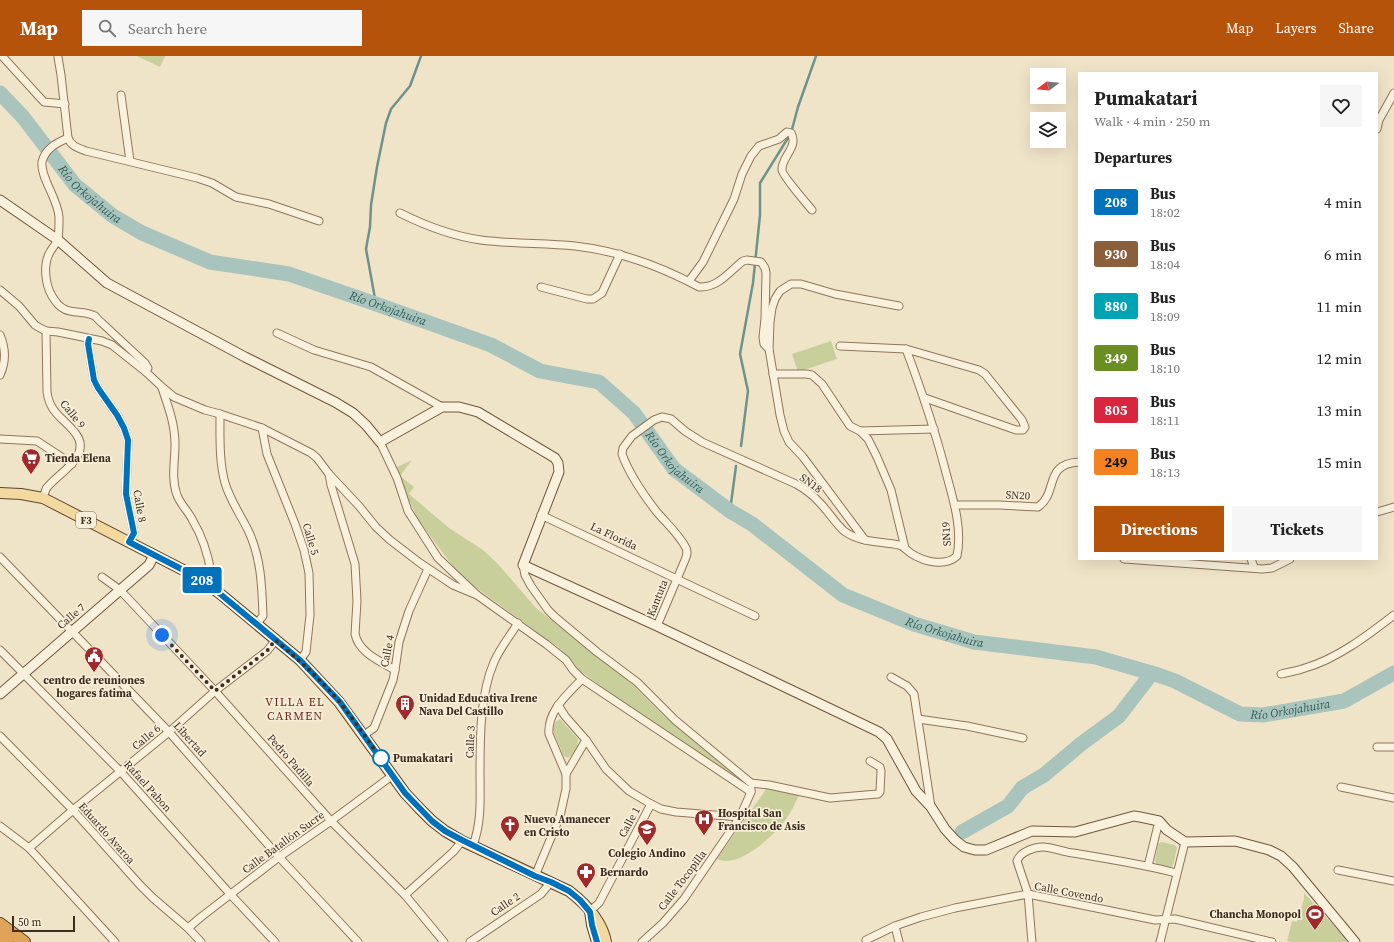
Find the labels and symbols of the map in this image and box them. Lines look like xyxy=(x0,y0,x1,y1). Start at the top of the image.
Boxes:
north arrow xyxy=(1030,68,1066,104)
water label: Río Orkojahuira xyxy=(54,161,125,228)
water label: Río Orkojahuira xyxy=(346,287,429,330)
street label: Calle 9 xyxy=(56,397,89,432)
water label: Río Orkojahuira xyxy=(641,427,708,497)
supermarket icon: Tienda Elena xyxy=(20,447,42,475)
place label: Tienda Elena xyxy=(45,451,111,466)
street label: SN18 xyxy=(796,470,825,497)
street label: SN20 xyxy=(1005,487,1031,504)
street label: Calle 8 xyxy=(129,489,150,524)
road number: F3 xyxy=(76,512,96,528)
street label: La Florida xyxy=(588,519,640,554)
street label: Calle 5 xyxy=(299,521,323,557)
street label: SN19 xyxy=(938,521,955,547)
line badge: 208 xyxy=(179,567,225,593)
street label: Kantuta xyxy=(643,577,672,619)
street label: Calle 7 xyxy=(54,600,89,633)
water label: Río Orkojahuira xyxy=(902,613,985,651)
your location xyxy=(152,625,172,645)
street label: Calle 4 xyxy=(377,633,398,669)
public building icon: centro de reuniones hogares fatima xyxy=(83,645,105,673)
place label: centro de reuniones hogares fatima xyxy=(43,673,145,701)
place label: Unidad Educativa Irene Nava Del Castillo xyxy=(419,691,538,719)
building icon: Unidad Educativa Irene Nava Del Castillo xyxy=(394,693,416,721)
district label: VILLA EL CARMEN xyxy=(265,694,325,724)
water label: Río Orkojahuira xyxy=(1249,695,1332,723)
street label: Libertad xyxy=(170,719,210,761)
street label: Calle 6 xyxy=(129,721,164,754)
street label: Calle 3 xyxy=(462,725,479,759)
street label: Pedro Padilla xyxy=(264,731,318,790)
marker: Pumakatari xyxy=(372,749,390,767)
place label: Pumakatari xyxy=(393,751,453,766)
street label: Rafael Pabon xyxy=(120,757,175,816)
street label: Eduardo Avaroa xyxy=(75,799,139,868)
street label: Calle 1 xyxy=(615,804,644,840)
place label: Hospital San Francisco de Asis xyxy=(718,806,805,834)
street label: Calle Batallón Sucre xyxy=(239,807,328,877)
hospital icon: Hospital San Francisco de Asis xyxy=(693,808,715,836)
place label: Nuevo Amanecer en Cristo xyxy=(524,812,611,840)
church icon: Nuevo Amanecer en Cristo xyxy=(499,814,521,842)
school or university icon: Colegio Andino xyxy=(636,818,658,846)
place label: Colegio Andino xyxy=(608,846,686,861)
street label: Calle Tocopilla xyxy=(655,847,710,914)
pharmacy icon: Bernardo xyxy=(575,861,597,889)
place label: Bernardo xyxy=(600,865,648,880)
street label: Calle Covendo xyxy=(1033,878,1105,907)
street label: Calle 2 xyxy=(487,889,523,920)
sports icon: Chancha Monopol xyxy=(1304,903,1326,931)
place label: Chancha Monopol xyxy=(1209,907,1301,922)
scale bar xyxy=(12,914,75,933)

